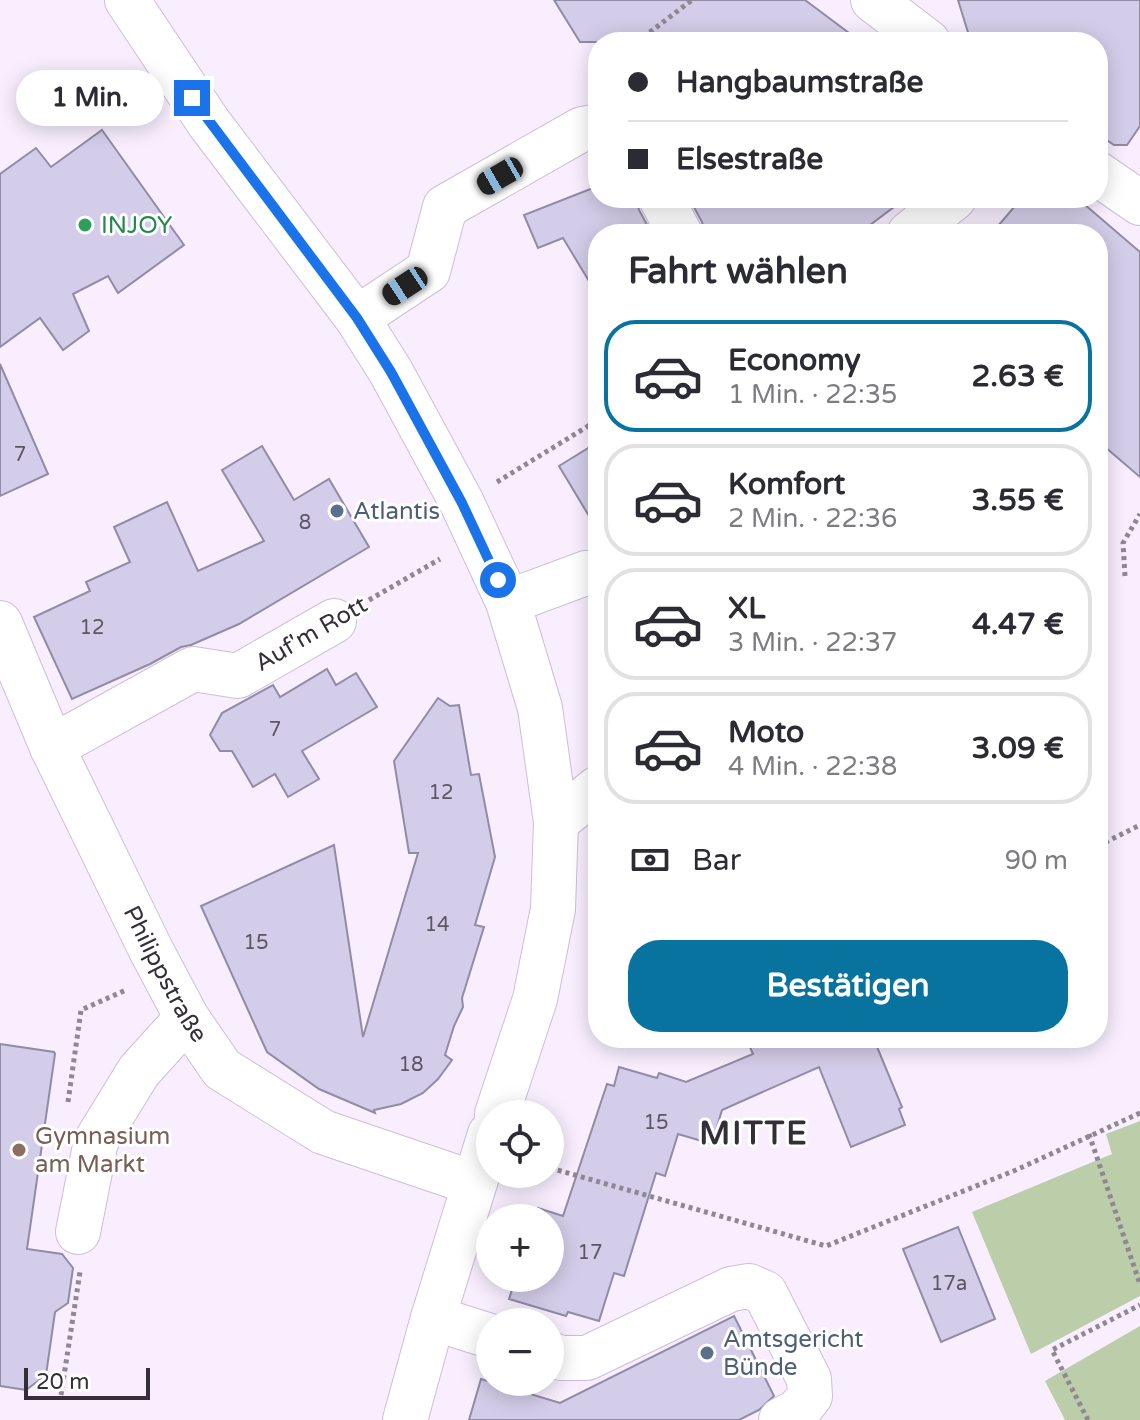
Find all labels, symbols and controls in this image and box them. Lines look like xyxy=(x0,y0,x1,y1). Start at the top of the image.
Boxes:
text: Hangbaumstraße xyxy=(676,64,924,101)
callout: 1 Min. xyxy=(16,70,164,126)
route end xyxy=(174,80,210,116)
text: 1 Min. xyxy=(51,82,129,113)
text: Elsestraße xyxy=(676,141,823,178)
car xyxy=(473,154,527,198)
place label: INJOY xyxy=(101,211,172,240)
marker: INJOY xyxy=(76,216,94,234)
text: Fahrt wählen xyxy=(628,250,848,293)
car xyxy=(378,263,432,309)
icon: car xyxy=(632,340,704,412)
text: Economy xyxy=(728,342,861,379)
text: 2.63 € xyxy=(971,358,1064,395)
text: 1 Min. · 22:35 xyxy=(728,379,897,410)
house number: 7 xyxy=(14,443,26,467)
icon: car xyxy=(632,464,704,536)
text: Komfort xyxy=(728,466,845,503)
text: 3.55 € xyxy=(971,482,1064,519)
place label: Atlantis xyxy=(353,497,440,526)
marker: Atlantis xyxy=(328,502,346,520)
text: 2 Min. · 22:36 xyxy=(728,503,897,534)
house number: 8 xyxy=(299,511,311,535)
route start xyxy=(480,562,516,598)
icon: car xyxy=(632,588,704,660)
street label: Auf'm Rott xyxy=(250,590,372,678)
text: XL xyxy=(728,590,765,627)
text: 4.47 € xyxy=(972,606,1064,643)
house number: 12 xyxy=(79,616,105,640)
text: 3 Min. · 22:37 xyxy=(728,627,897,658)
icon: car xyxy=(632,712,704,784)
text: Moto xyxy=(728,714,804,751)
house number: 7 xyxy=(269,718,281,742)
text: 3.09 € xyxy=(971,730,1064,767)
text: 4 Min. · 22:38 xyxy=(728,751,897,782)
house number: 12 xyxy=(428,781,454,805)
icon: cash xyxy=(628,838,672,882)
text: Bar xyxy=(692,842,741,879)
text: 90 m xyxy=(1005,845,1068,876)
street label: Philippstraße xyxy=(117,901,214,1048)
house number: 14 xyxy=(424,913,450,937)
house number: 15 xyxy=(243,931,269,955)
button: Bestätigen xyxy=(628,940,1068,1032)
house number: 18 xyxy=(398,1053,424,1077)
map controls xyxy=(476,1100,564,1396)
button: locate xyxy=(476,1100,564,1188)
house number: 15 xyxy=(643,1111,669,1135)
district label: MITTE xyxy=(699,1115,809,1153)
place label: Gymnasium am Markt xyxy=(35,1122,170,1179)
marker: Gymnasium am Markt xyxy=(10,1141,28,1159)
button: + xyxy=(476,1204,564,1292)
house number: 17 xyxy=(577,1241,603,1265)
house number: 17a xyxy=(931,1272,967,1296)
button: − xyxy=(476,1308,564,1396)
place label: Amtsgericht Bünde xyxy=(723,1325,863,1382)
marker: Amtsgericht Bünde xyxy=(698,1344,716,1362)
scale bar xyxy=(24,1364,150,1400)
text: 20 m xyxy=(36,1369,90,1395)

